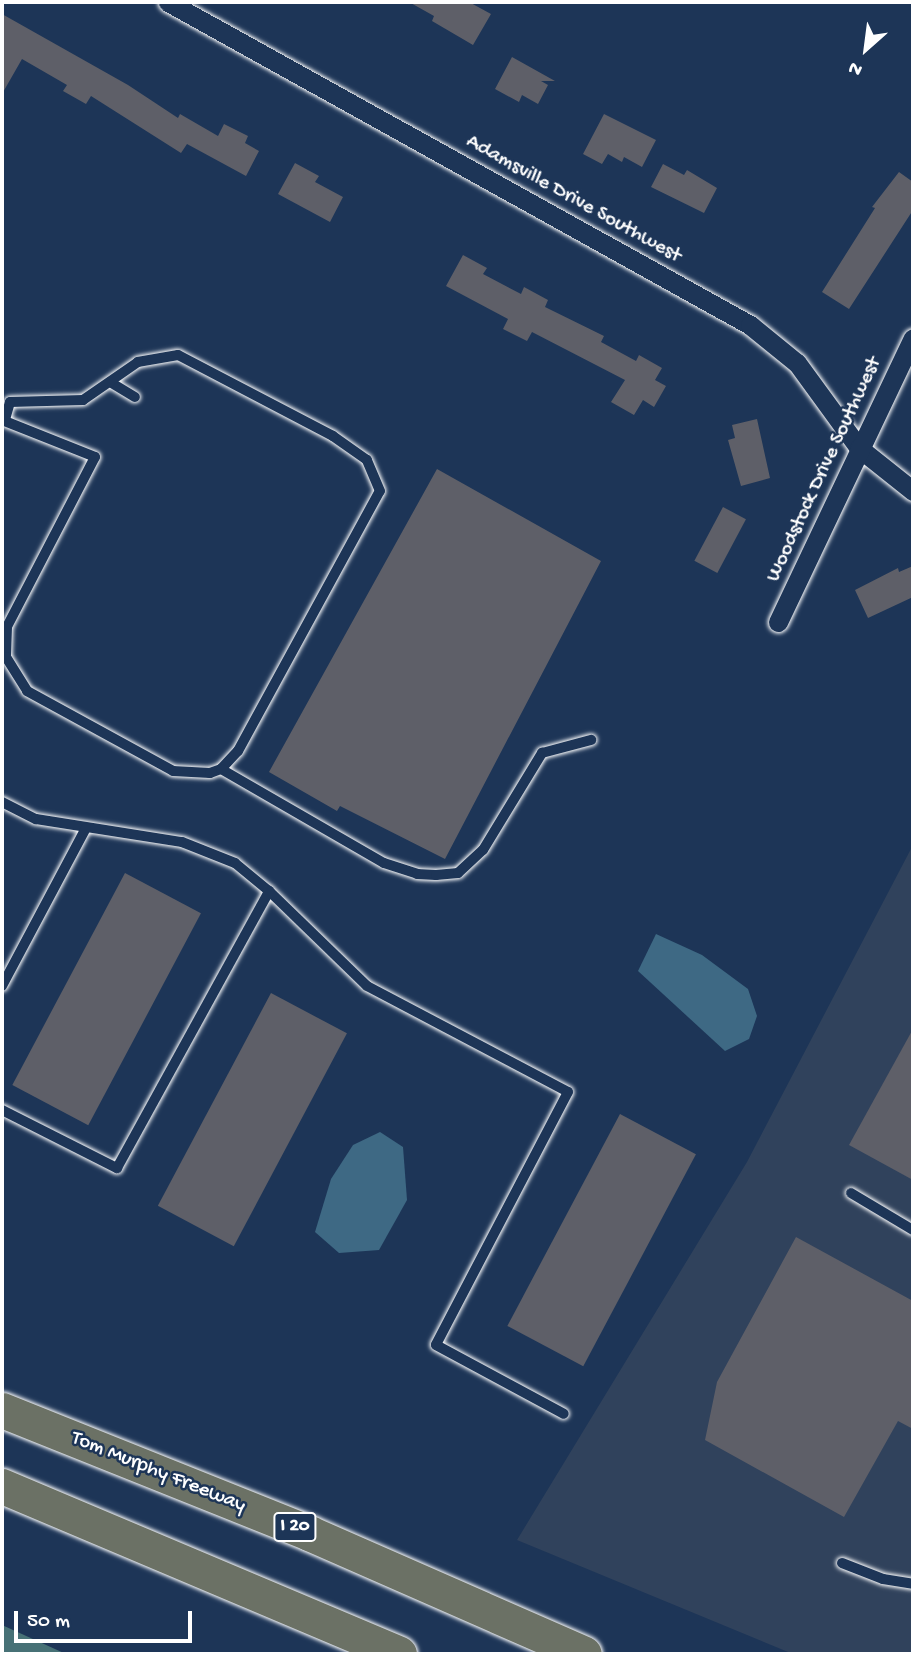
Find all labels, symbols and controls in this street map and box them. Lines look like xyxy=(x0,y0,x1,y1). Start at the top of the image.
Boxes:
north arrow xyxy=(831,14,901,84)
text: N xyxy=(845,55,867,81)
street label: Adamsville Drive Southwest xyxy=(461,130,685,270)
street label: Woodstock Drive Southwest xyxy=(762,354,888,586)
street label: Tom Murphy Freeway xyxy=(67,1427,249,1519)
road number: I 20 xyxy=(272,1512,318,1542)
scale bar xyxy=(18,1596,196,1640)
text: 50 m xyxy=(27,1610,70,1635)

